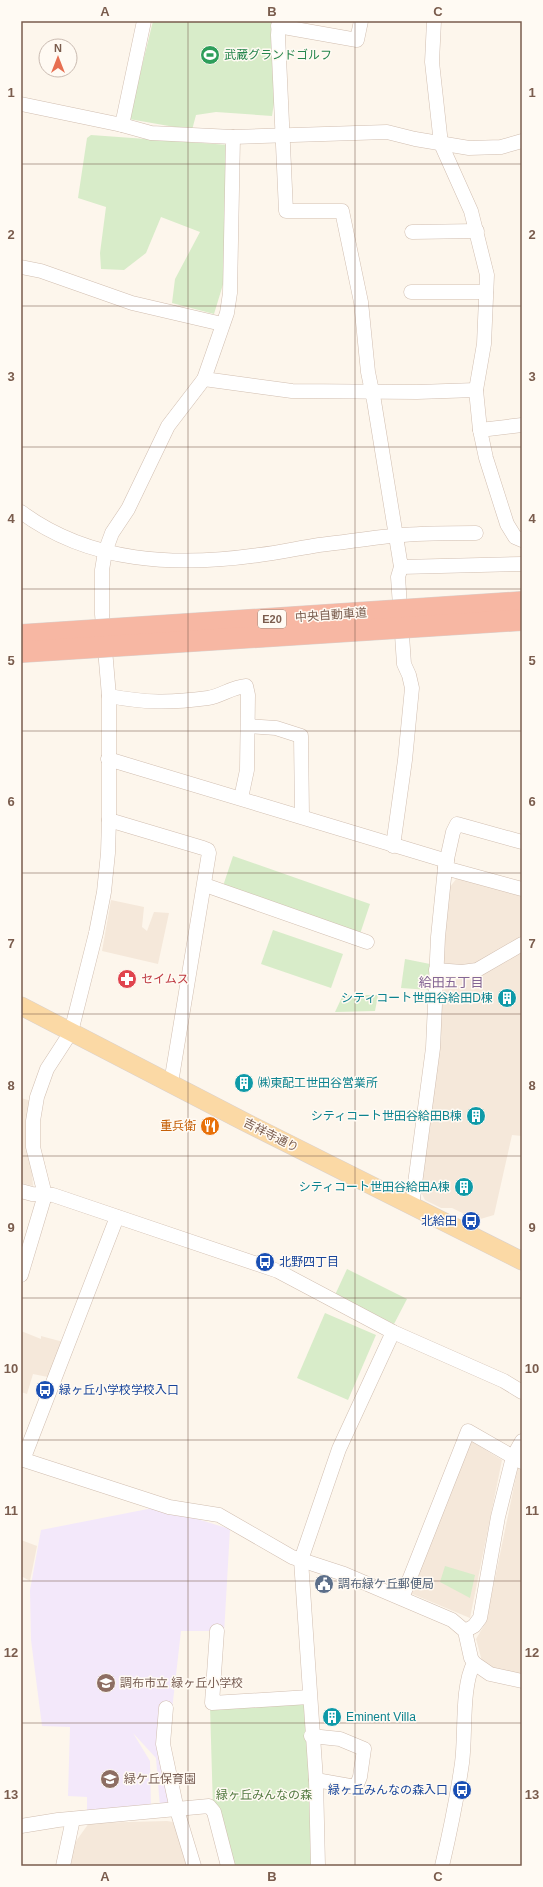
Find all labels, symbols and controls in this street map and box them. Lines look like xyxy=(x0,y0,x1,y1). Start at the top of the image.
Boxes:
text: A xyxy=(100,4,110,19)
text: B xyxy=(267,4,277,19)
text: C xyxy=(433,4,443,19)
north arrow xyxy=(38,38,78,78)
text: N xyxy=(54,42,62,54)
sports icon: 武蔵グランドゴルフ xyxy=(199,44,221,66)
place label: 武蔵グランドゴルフ xyxy=(224,48,332,62)
text: 1 xyxy=(7,85,15,100)
text: 1 xyxy=(528,85,536,100)
text: 2 xyxy=(7,227,15,242)
text: 2 xyxy=(528,227,536,242)
text: 3 xyxy=(7,369,15,384)
text: 3 xyxy=(528,369,536,384)
text: 4 xyxy=(7,511,15,526)
text: 4 xyxy=(528,511,536,526)
street label: 中央自動車道 xyxy=(295,606,367,624)
road number: E20 xyxy=(258,610,286,628)
text: 5 xyxy=(7,653,15,668)
text: 5 xyxy=(528,653,536,668)
text: 6 xyxy=(7,794,15,809)
text: 6 xyxy=(528,794,536,809)
text: 7 xyxy=(7,936,15,951)
text: 7 xyxy=(528,936,536,951)
pharmacy icon: セイムス xyxy=(116,968,138,990)
place label: セイムス xyxy=(141,972,189,986)
district label: 給田五丁目 xyxy=(418,975,484,990)
building icon: シティコート世田谷給田D棟 xyxy=(496,987,518,1009)
place label: シティコート世田谷給田D棟 xyxy=(341,991,493,1005)
building icon: ㈱東配工世田谷営業所 xyxy=(233,1072,255,1094)
place label: ㈱東配工世田谷営業所 xyxy=(258,1076,378,1090)
text: 8 xyxy=(7,1078,15,1093)
text: 8 xyxy=(528,1078,536,1093)
building icon: シティコート世田谷給田B棟 xyxy=(465,1105,487,1127)
place label: シティコート世田谷給田B棟 xyxy=(311,1109,462,1123)
restaurant icon: 重兵衛 xyxy=(199,1115,221,1137)
street label: 吉祥寺通り xyxy=(241,1115,301,1155)
place label: 重兵衛 xyxy=(160,1119,196,1133)
building icon: シティコート世田谷給田A棟 xyxy=(453,1176,475,1198)
place label: シティコート世田谷給田A棟 xyxy=(299,1180,450,1194)
bus stop icon: 北給田 xyxy=(460,1210,482,1232)
place label: 北給田 xyxy=(421,1214,457,1228)
text: 9 xyxy=(7,1220,15,1235)
text: 9 xyxy=(528,1220,536,1235)
bus stop icon: 北野四丁目 xyxy=(254,1251,276,1273)
place label: 北野四丁目 xyxy=(279,1255,339,1269)
text: 10 xyxy=(4,1361,18,1376)
text: 10 xyxy=(525,1361,539,1376)
bus stop icon: 緑ヶ丘小学校学校入口 xyxy=(34,1379,56,1401)
place label: 緑ヶ丘小学校学校入口 xyxy=(59,1383,179,1397)
text: 11 xyxy=(4,1503,18,1518)
text: 11 xyxy=(525,1503,539,1518)
public building icon: 調布緑ケ丘郵便局 xyxy=(313,1573,335,1595)
place label: 調布緑ケ丘郵便局 xyxy=(338,1577,434,1591)
text: 12 xyxy=(4,1645,18,1660)
text: 12 xyxy=(525,1645,539,1660)
school or university icon: 調布市立 緑ヶ丘小学校 xyxy=(95,1672,117,1694)
place label: 調布市立 緑ヶ丘小学校 xyxy=(120,1676,243,1690)
building icon: Eminent Villa xyxy=(321,1706,343,1728)
place label: Eminent Villa xyxy=(346,1710,416,1724)
school or university icon: 緑ケ丘保育園 xyxy=(99,1768,121,1790)
place label: 緑ケ丘保育園 xyxy=(124,1772,196,1786)
bus stop icon: 緑ヶ丘みんなの森入口 xyxy=(451,1779,473,1801)
place label: 緑ヶ丘みんなの森入口 xyxy=(328,1783,448,1797)
text: 13 xyxy=(4,1787,18,1802)
text: 13 xyxy=(525,1787,539,1802)
park label: 緑ヶ丘みんなの森 xyxy=(216,1788,312,1802)
text: A xyxy=(100,1869,110,1884)
text: B xyxy=(267,1869,277,1884)
text: C xyxy=(433,1869,443,1884)

